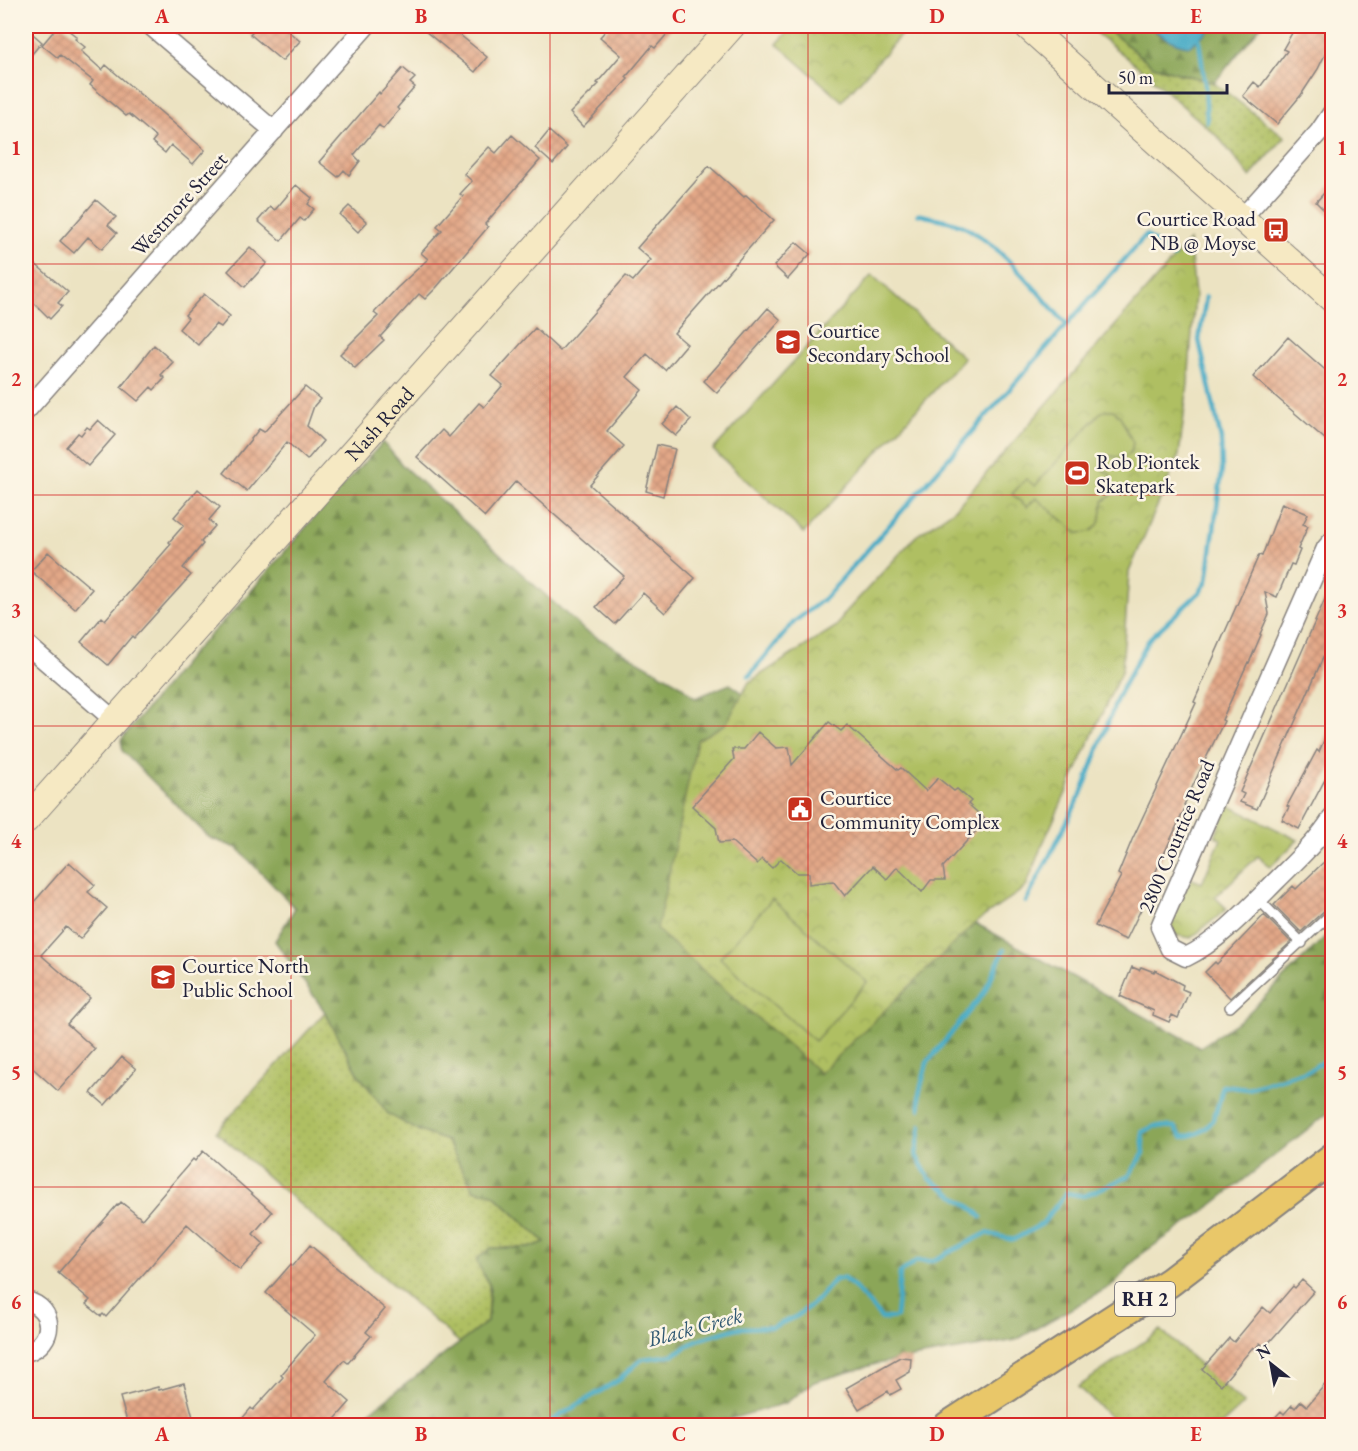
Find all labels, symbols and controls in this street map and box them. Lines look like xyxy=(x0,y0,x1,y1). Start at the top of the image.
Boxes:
text: A xyxy=(154,3,170,29)
text: B xyxy=(415,3,427,29)
text: C xyxy=(672,3,686,29)
text: D xyxy=(929,3,945,29)
text: E xyxy=(1190,3,1202,29)
scale bar xyxy=(1109,57,1228,95)
text: 50 m xyxy=(1118,66,1153,89)
text: 1 xyxy=(11,135,21,161)
text: 1 xyxy=(1337,135,1347,161)
street label: Westmore Street xyxy=(125,146,233,262)
place label: Courtice Road NB @ Moyse xyxy=(1136,205,1256,256)
bus stop icon: Courtice Road NB @ Moyse xyxy=(1261,215,1291,245)
place label: Courtice Secondary School xyxy=(808,317,949,368)
school or university icon: Courtice Secondary School xyxy=(773,327,803,357)
text: 2 xyxy=(11,366,22,392)
text: 2 xyxy=(1337,366,1348,392)
street label: Nash Road xyxy=(339,380,419,466)
place label: Rob Piontek Skatepark xyxy=(1096,448,1200,499)
sports icon: Rob Piontek Skatepark xyxy=(1062,458,1092,488)
text: 3 xyxy=(11,597,21,623)
text: 3 xyxy=(1337,597,1347,623)
street label: 2800 Courtice Road xyxy=(1132,755,1221,917)
place label: Courtice Community Complex xyxy=(820,784,999,835)
public building icon: Courtice Community Complex xyxy=(785,794,815,824)
text: 4 xyxy=(11,828,22,854)
text: 4 xyxy=(1337,828,1348,854)
place label: Courtice North Public School xyxy=(182,952,309,1003)
school or university icon: Courtice North Public School xyxy=(148,962,178,992)
text: 5 xyxy=(11,1059,21,1085)
text: 5 xyxy=(1337,1059,1347,1085)
road number: RH 2 xyxy=(1115,1282,1175,1316)
text: 6 xyxy=(11,1289,22,1315)
text: 6 xyxy=(1337,1289,1348,1315)
water label: Black Creek xyxy=(643,1300,746,1354)
north arrow xyxy=(1241,1334,1301,1394)
text: N xyxy=(1253,1339,1275,1364)
text: A xyxy=(154,1421,170,1447)
text: B xyxy=(415,1421,427,1447)
text: C xyxy=(672,1421,686,1447)
text: D xyxy=(929,1421,945,1447)
text: E xyxy=(1190,1421,1202,1447)

